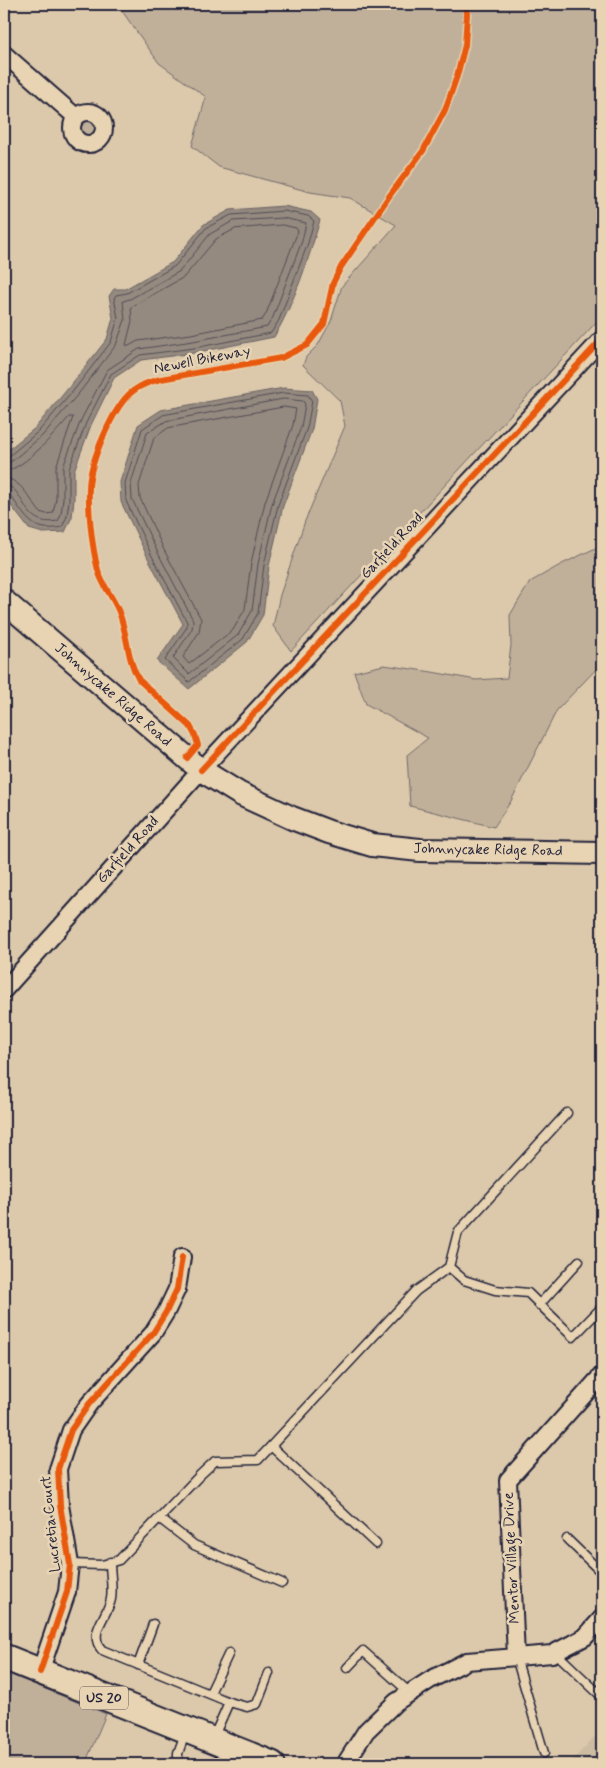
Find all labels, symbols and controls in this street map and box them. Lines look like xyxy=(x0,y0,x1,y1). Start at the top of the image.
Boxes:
street label: Newell Bikeway xyxy=(152,341,252,379)
street label: Garfield Road xyxy=(356,508,428,584)
street label: Johnnycake Ridge Road xyxy=(50,638,176,752)
street label: Garfield Road xyxy=(92,812,164,888)
street label: Johnnycake Ridge Road xyxy=(413,839,563,861)
street label: Lucretia Court xyxy=(36,1475,66,1573)
street label: Mentor Village Drive xyxy=(499,1492,526,1624)
road number: US 20 xyxy=(80,1686,128,1710)

